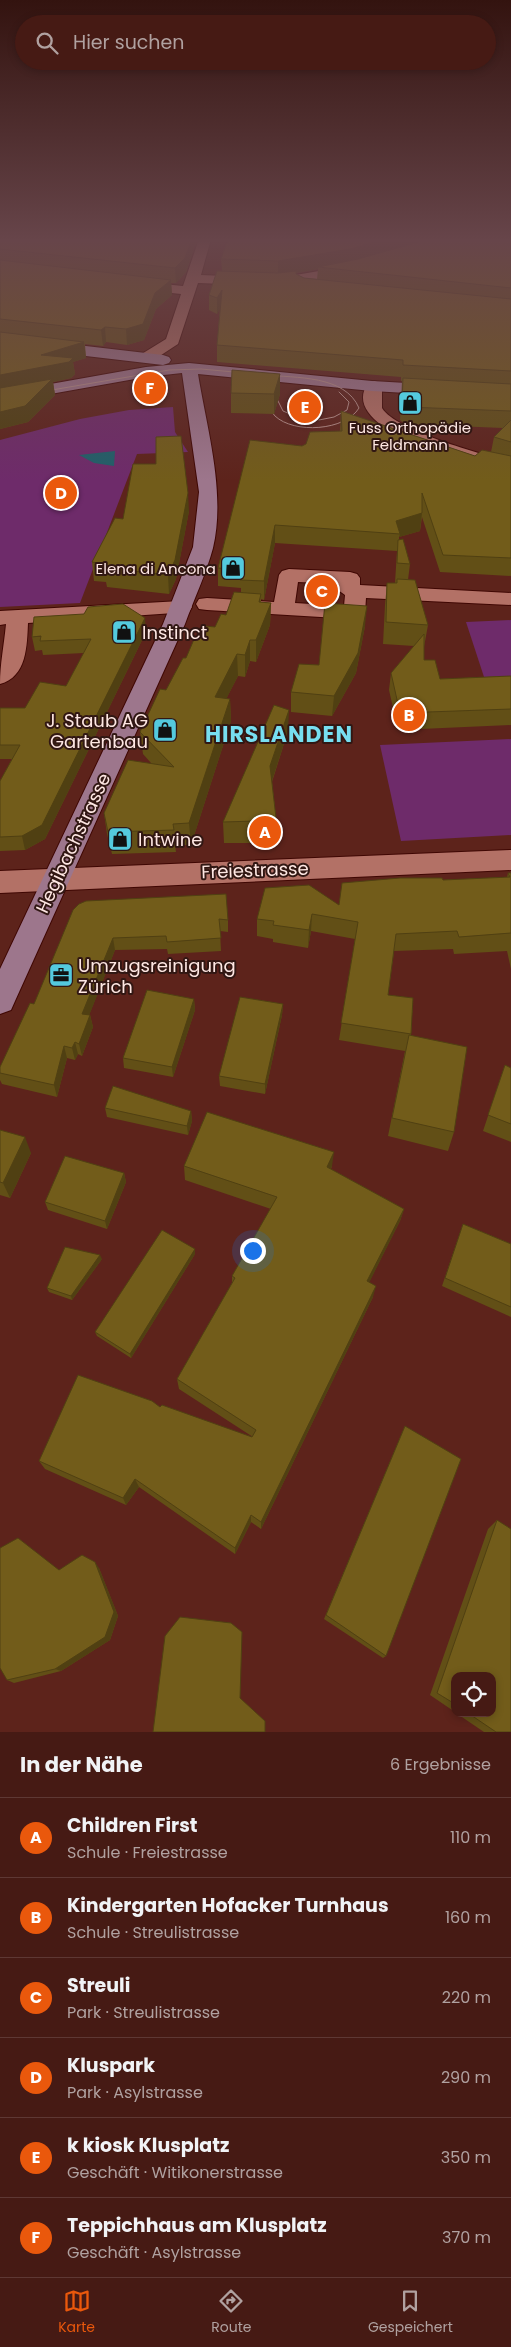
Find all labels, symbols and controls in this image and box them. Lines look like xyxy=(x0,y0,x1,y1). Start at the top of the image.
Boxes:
search box xyxy=(15,15,496,70)
icon: search xyxy=(33,29,61,57)
text: Hier suchen xyxy=(73,29,184,56)
pin: F xyxy=(134,369,166,407)
pin: E xyxy=(289,388,321,426)
shop icon: Fuss Orthopädie Feldmann xyxy=(397,390,423,416)
place label: Fuss Orthopädie Feldmann xyxy=(349,417,471,455)
pin: D xyxy=(45,474,77,512)
shop icon: Elena di Ancona xyxy=(220,555,246,581)
place label: Elena di Ancona xyxy=(96,558,216,579)
pin: C xyxy=(306,572,338,610)
shop icon: Instinct xyxy=(111,619,137,645)
place label: Instinct xyxy=(142,620,207,645)
pin: B xyxy=(393,696,425,734)
place label: J. Staub AG Gartenbau xyxy=(46,708,148,754)
shop icon: J. Staub AG Gartenbau xyxy=(152,717,178,743)
district label: HIRSLANDEN xyxy=(205,719,353,750)
street label: Hegibachstrasse xyxy=(30,769,116,917)
pin: A xyxy=(249,813,281,851)
shop icon: Intwine xyxy=(107,826,133,852)
place label: Intwine xyxy=(138,827,202,852)
street label: Freiestrasse xyxy=(201,856,309,884)
place label: Umzugsreinigung Zürich xyxy=(78,953,236,999)
office icon: Umzugsreinigung Zürich xyxy=(48,962,74,988)
your location xyxy=(240,1238,266,1264)
map controls xyxy=(451,1672,496,1717)
button: locate xyxy=(451,1672,496,1717)
text: In der Nähe xyxy=(20,1750,143,1779)
text: 6 Ergebnisse xyxy=(390,1753,491,1776)
text: Children First xyxy=(67,1812,198,1839)
text: A xyxy=(30,1826,42,1849)
text: 110 m xyxy=(450,1826,491,1849)
text: Schule · Freiestrasse xyxy=(67,1841,228,1864)
text: Kindergarten Hofacker Turnhaus xyxy=(67,1892,389,1919)
text: B xyxy=(31,1906,41,1929)
text: 160 m xyxy=(445,1906,491,1929)
text: Schule · Streulistrasse xyxy=(67,1921,239,1944)
text: Streuli xyxy=(67,1972,130,1999)
text: C xyxy=(30,1986,42,2009)
text: 220 m xyxy=(442,1986,491,2009)
text: Park · Streulistrasse xyxy=(67,2001,220,2024)
text: Kluspark xyxy=(67,2052,155,2079)
text: D xyxy=(30,2066,42,2089)
text: 290 m xyxy=(441,2066,491,2089)
text: Park · Asylstrasse xyxy=(67,2081,203,2104)
text: k kiosk Klusplatz xyxy=(67,2132,229,2159)
text: E xyxy=(32,2146,40,2169)
text: 350 m xyxy=(441,2146,491,2169)
text: Geschäft · Witikonerstrasse xyxy=(67,2161,283,2184)
text: Teppichhaus am Klusplatz xyxy=(67,2212,327,2239)
text: F xyxy=(32,2226,40,2249)
text: 370 m xyxy=(442,2226,491,2249)
text: Geschäft · Asylstrasse xyxy=(67,2241,241,2264)
tab: Karte xyxy=(58,2287,95,2338)
tab: Route xyxy=(211,2287,252,2338)
tab: Gespeichert xyxy=(368,2287,453,2338)

